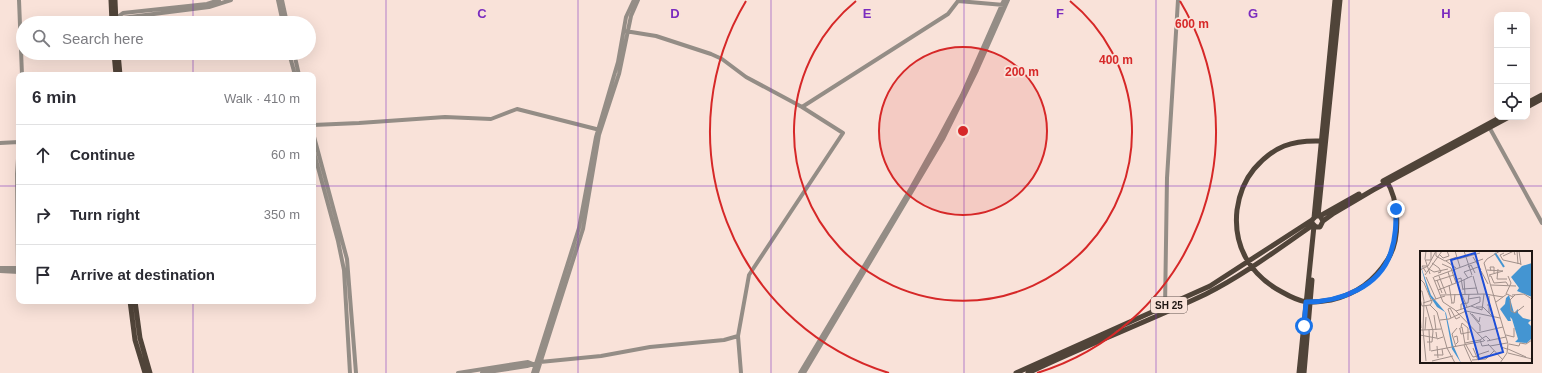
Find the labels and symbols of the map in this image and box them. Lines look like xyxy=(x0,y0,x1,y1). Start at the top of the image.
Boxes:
text: C xyxy=(477,6,487,21)
text: D xyxy=(670,6,680,21)
text: E xyxy=(863,6,872,21)
text: F xyxy=(1056,6,1064,21)
text: G xyxy=(1248,6,1258,21)
text: H xyxy=(1441,6,1451,21)
text: 600 m xyxy=(1175,17,1209,31)
text: 400 m xyxy=(1099,53,1133,67)
text: 200 m xyxy=(1005,65,1039,79)
centre of rings xyxy=(956,124,970,138)
route end xyxy=(1387,200,1405,218)
inset map xyxy=(1420,251,1532,363)
road number: SH 25 xyxy=(1151,297,1187,313)
route start xyxy=(1295,317,1313,335)

